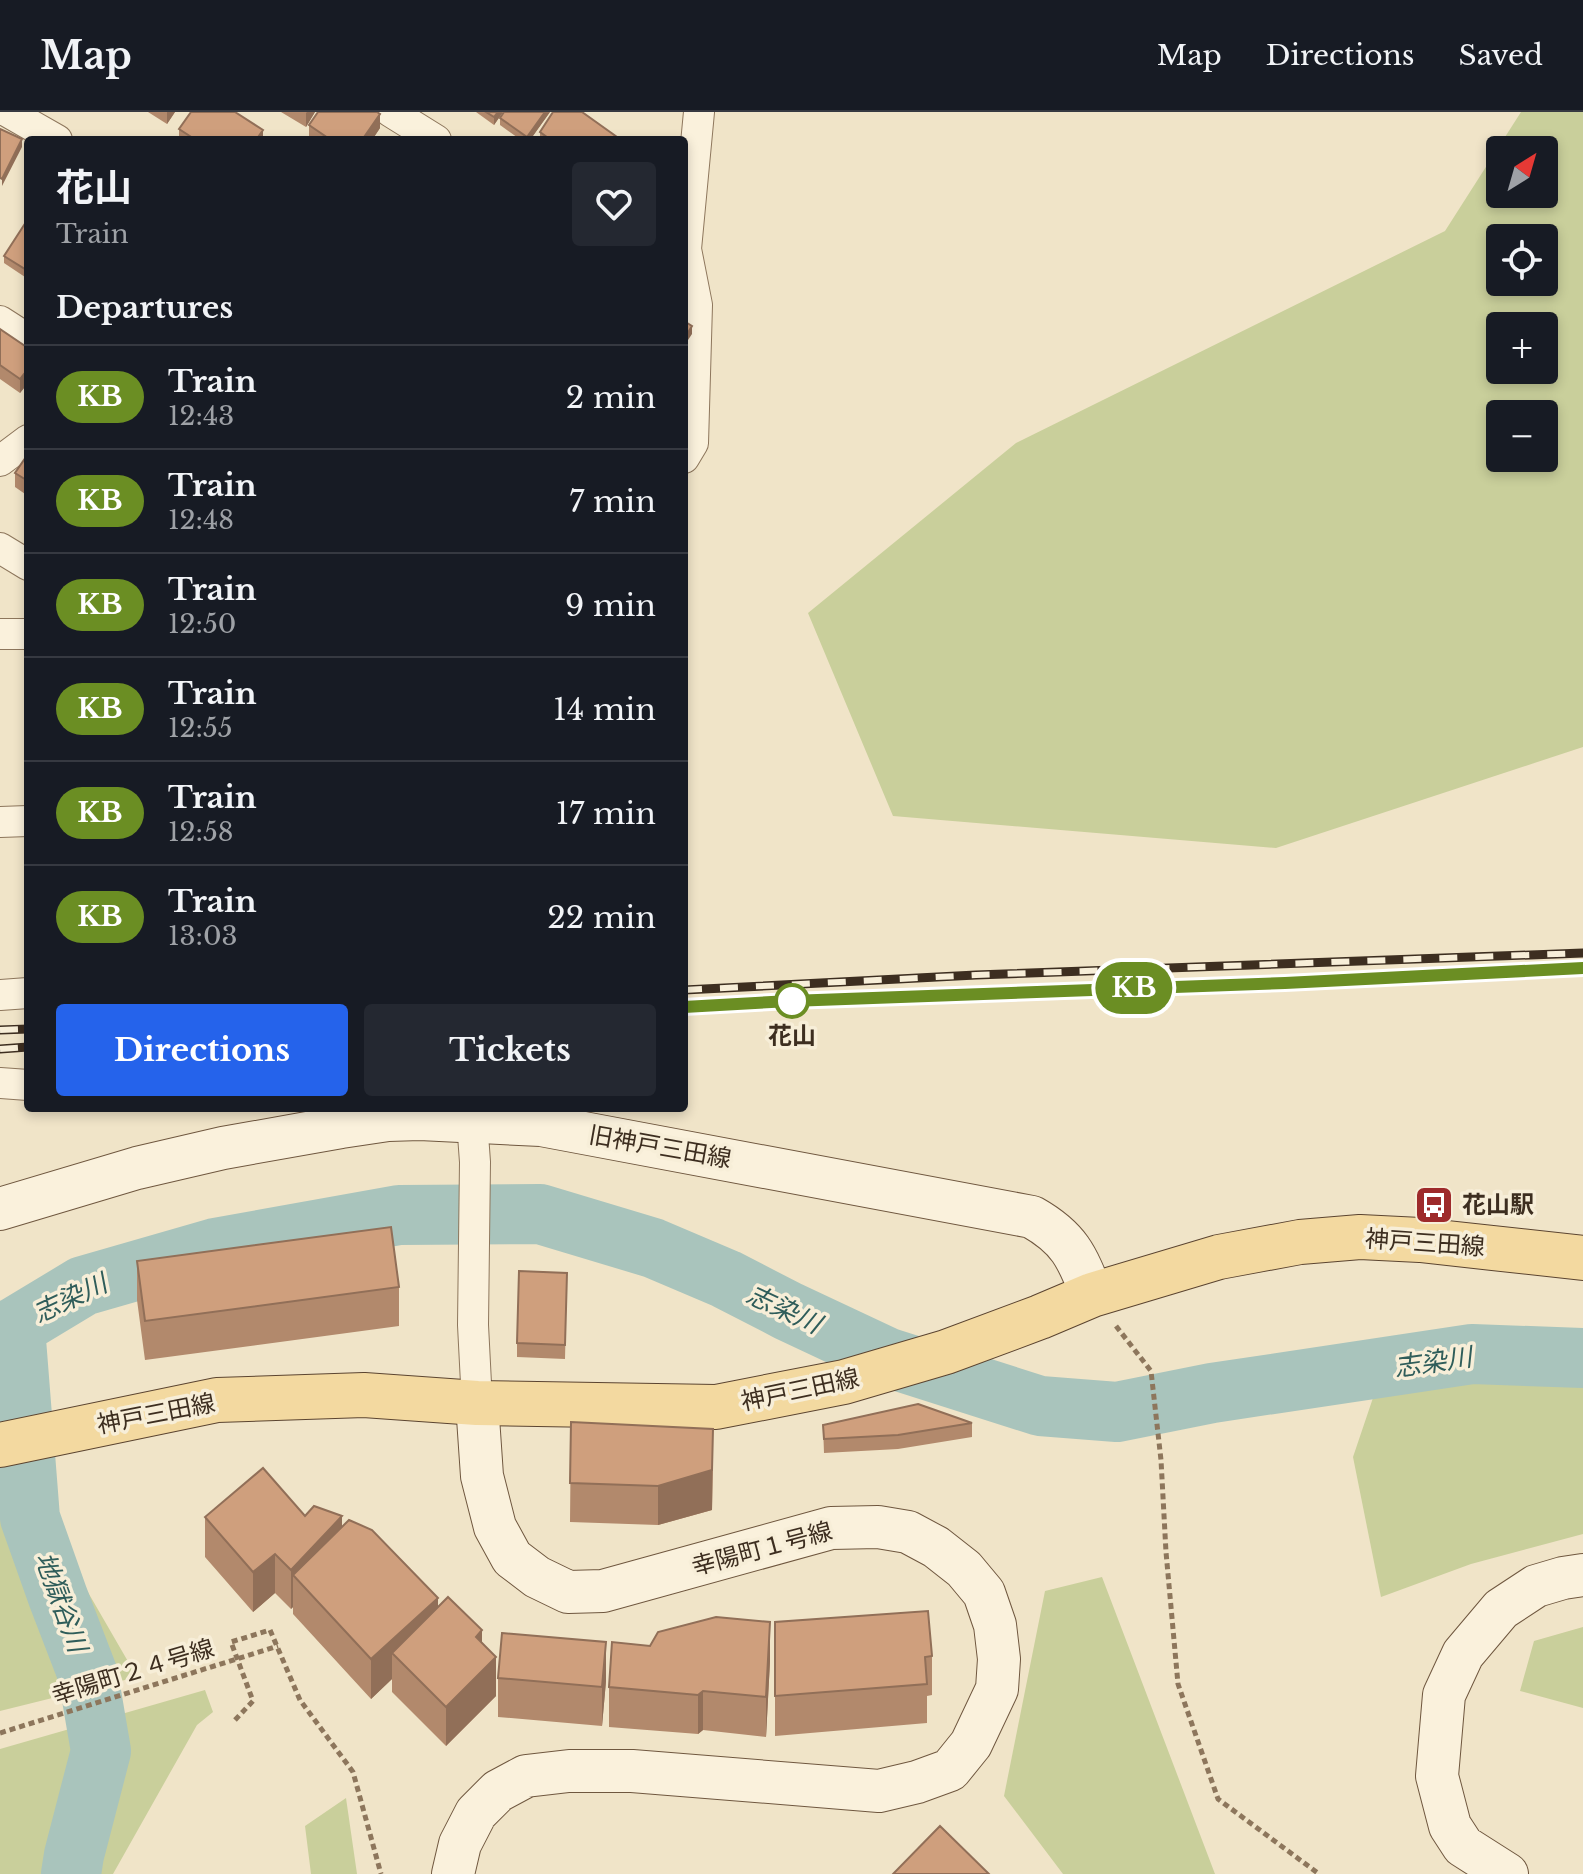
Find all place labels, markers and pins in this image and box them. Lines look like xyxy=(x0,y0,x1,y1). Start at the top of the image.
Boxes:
marker: 花山 xyxy=(775,984,809,1018)
place label: 花山 xyxy=(768,1021,816,1050)
bus stop icon: 花山駅 xyxy=(1413,1184,1455,1226)
place label: 花山駅 xyxy=(1462,1190,1534,1219)

